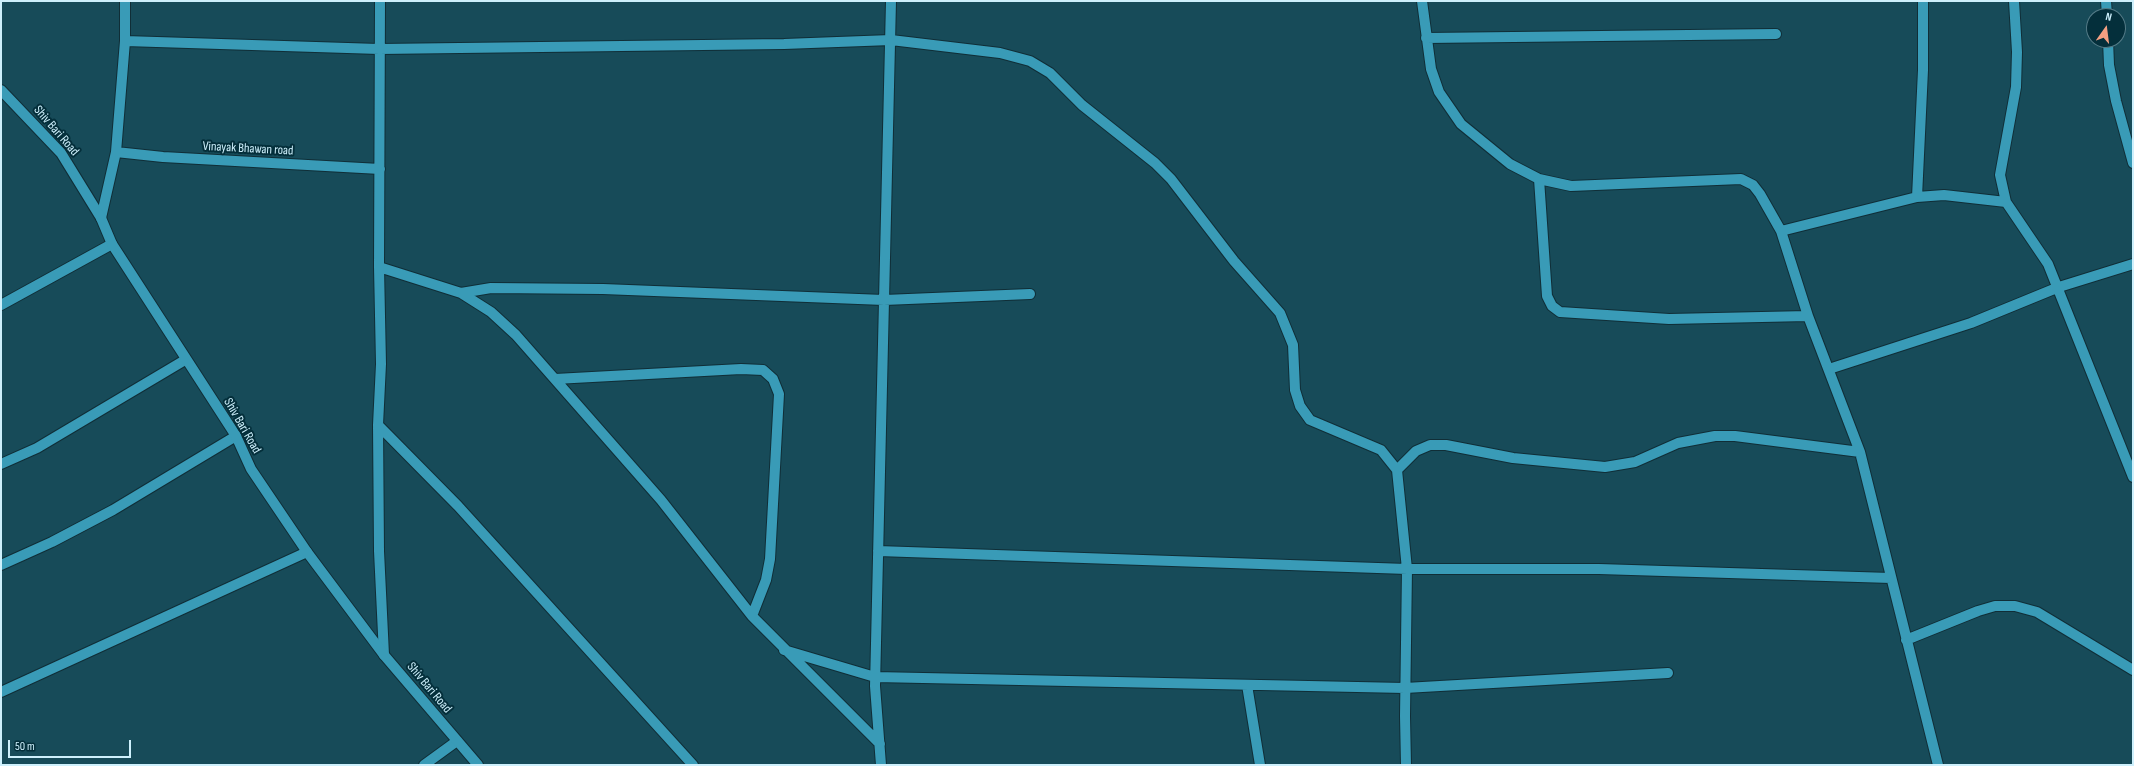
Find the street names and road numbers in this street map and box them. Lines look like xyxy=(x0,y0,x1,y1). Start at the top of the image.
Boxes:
street label: Shiv Bari Road xyxy=(30,103,82,159)
street label: Vinayak Bhawan road xyxy=(202,139,294,159)
street label: Shiv Bari Road xyxy=(220,396,264,456)
street label: Shiv Bari Road xyxy=(403,659,455,717)

